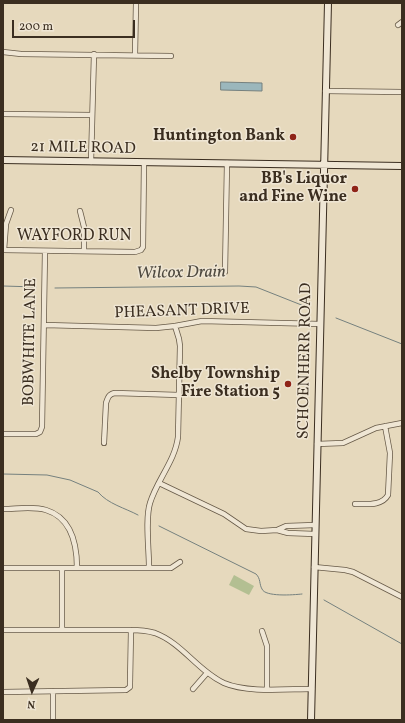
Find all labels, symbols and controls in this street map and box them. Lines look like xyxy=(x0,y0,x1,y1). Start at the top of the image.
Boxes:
scale bar xyxy=(14,12,137,38)
text: 200 m xyxy=(19,19,53,35)
place label: Huntington Bank xyxy=(153,127,285,147)
marker: Huntington Bank xyxy=(288,132,298,142)
street label: 21 MILE ROAD xyxy=(30,138,136,160)
place label: BB's Liquor and Fine Wine xyxy=(239,170,347,208)
marker: BB's Liquor and Fine Wine xyxy=(350,184,360,194)
street label: WAYFORD RUN xyxy=(17,227,131,247)
water label: Wilcox Drain xyxy=(136,263,226,285)
street label: BOBWHITE LANE xyxy=(20,278,42,406)
street label: SCHOENHERR ROAD xyxy=(295,283,317,439)
street label: PHEASANT DRIVE xyxy=(114,300,250,324)
place label: Shelby Township Fire Station 5 xyxy=(151,365,280,403)
marker: Shelby Township Fire Station 5 xyxy=(283,379,293,389)
north arrow xyxy=(12,671,52,711)
text: N xyxy=(27,696,36,711)

